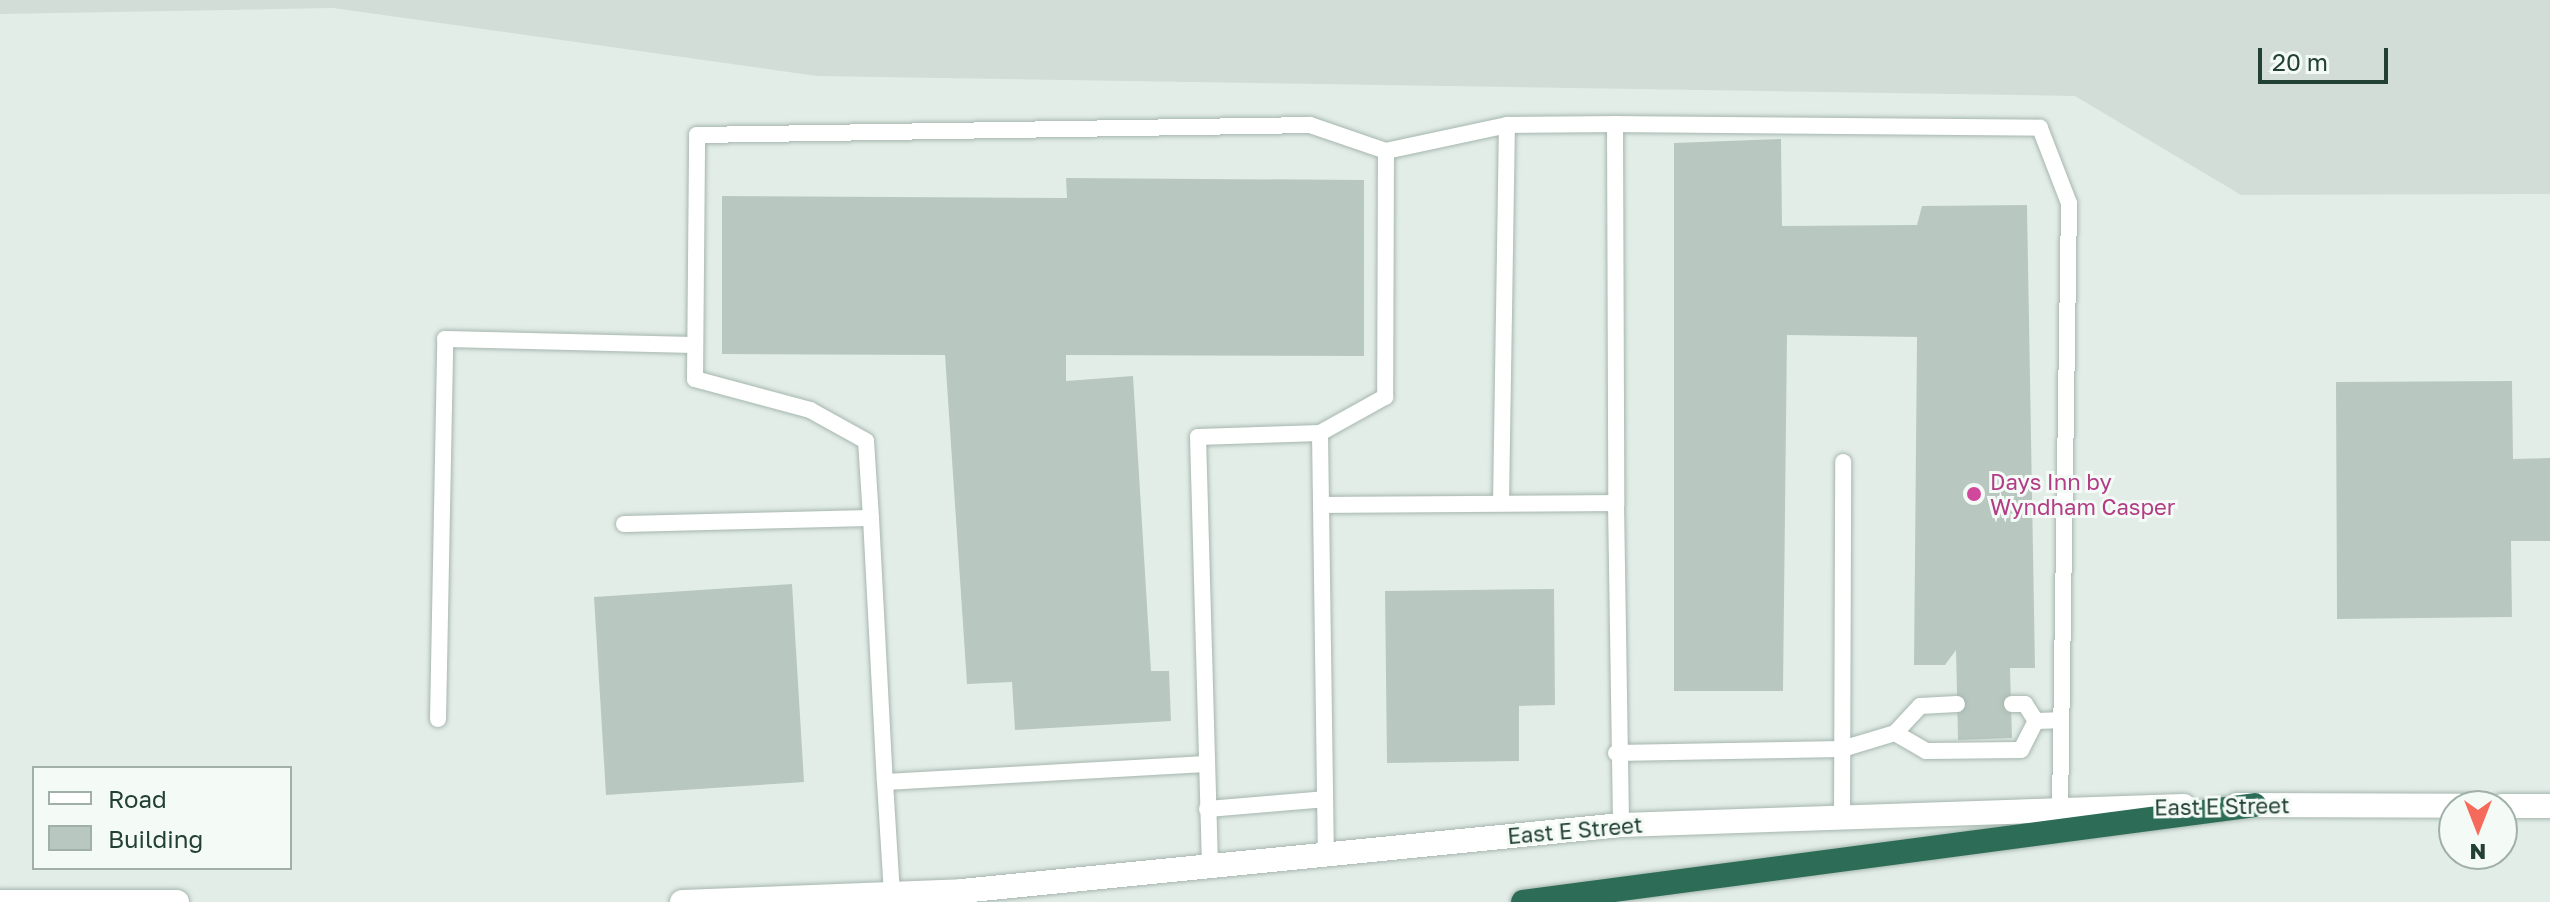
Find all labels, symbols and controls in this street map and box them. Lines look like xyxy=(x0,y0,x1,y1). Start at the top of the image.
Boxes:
scale bar xyxy=(2262,32,2392,82)
text: 20 m xyxy=(2272,47,2328,76)
place label: Days Inn by Wyndham Casper xyxy=(1990,468,2175,520)
marker: Days Inn by Wyndham Casper xyxy=(1965,485,1983,503)
legend xyxy=(32,766,292,870)
text: Road xyxy=(108,784,167,813)
north arrow xyxy=(2438,790,2518,870)
street label: East E Street xyxy=(2154,792,2290,820)
street label: East E Street xyxy=(1506,811,1644,849)
text: Building xyxy=(108,824,203,853)
text: N xyxy=(2470,839,2486,866)

